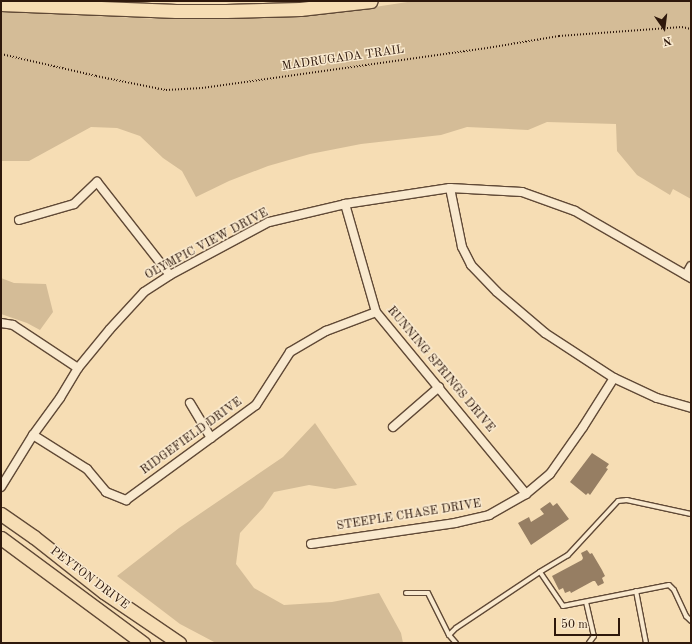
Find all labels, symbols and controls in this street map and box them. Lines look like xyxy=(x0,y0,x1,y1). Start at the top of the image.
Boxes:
north arrow xyxy=(644,8,684,48)
text: N xyxy=(662,34,672,46)
street label: MADRUGADA TRAIL xyxy=(281,43,405,75)
street label: OLYMPIC VIEW DRIVE xyxy=(143,206,271,284)
street label: RUNNING SPRINGS DRIVE xyxy=(383,304,497,436)
street label: RIDGEFIELD DRIVE xyxy=(139,395,245,479)
street label: STEEPLE CHASE DRIVE xyxy=(336,497,482,535)
street label: PEYTON DRIVE xyxy=(47,545,131,613)
scale bar xyxy=(556,610,622,636)
text: 50 m xyxy=(561,619,588,631)

